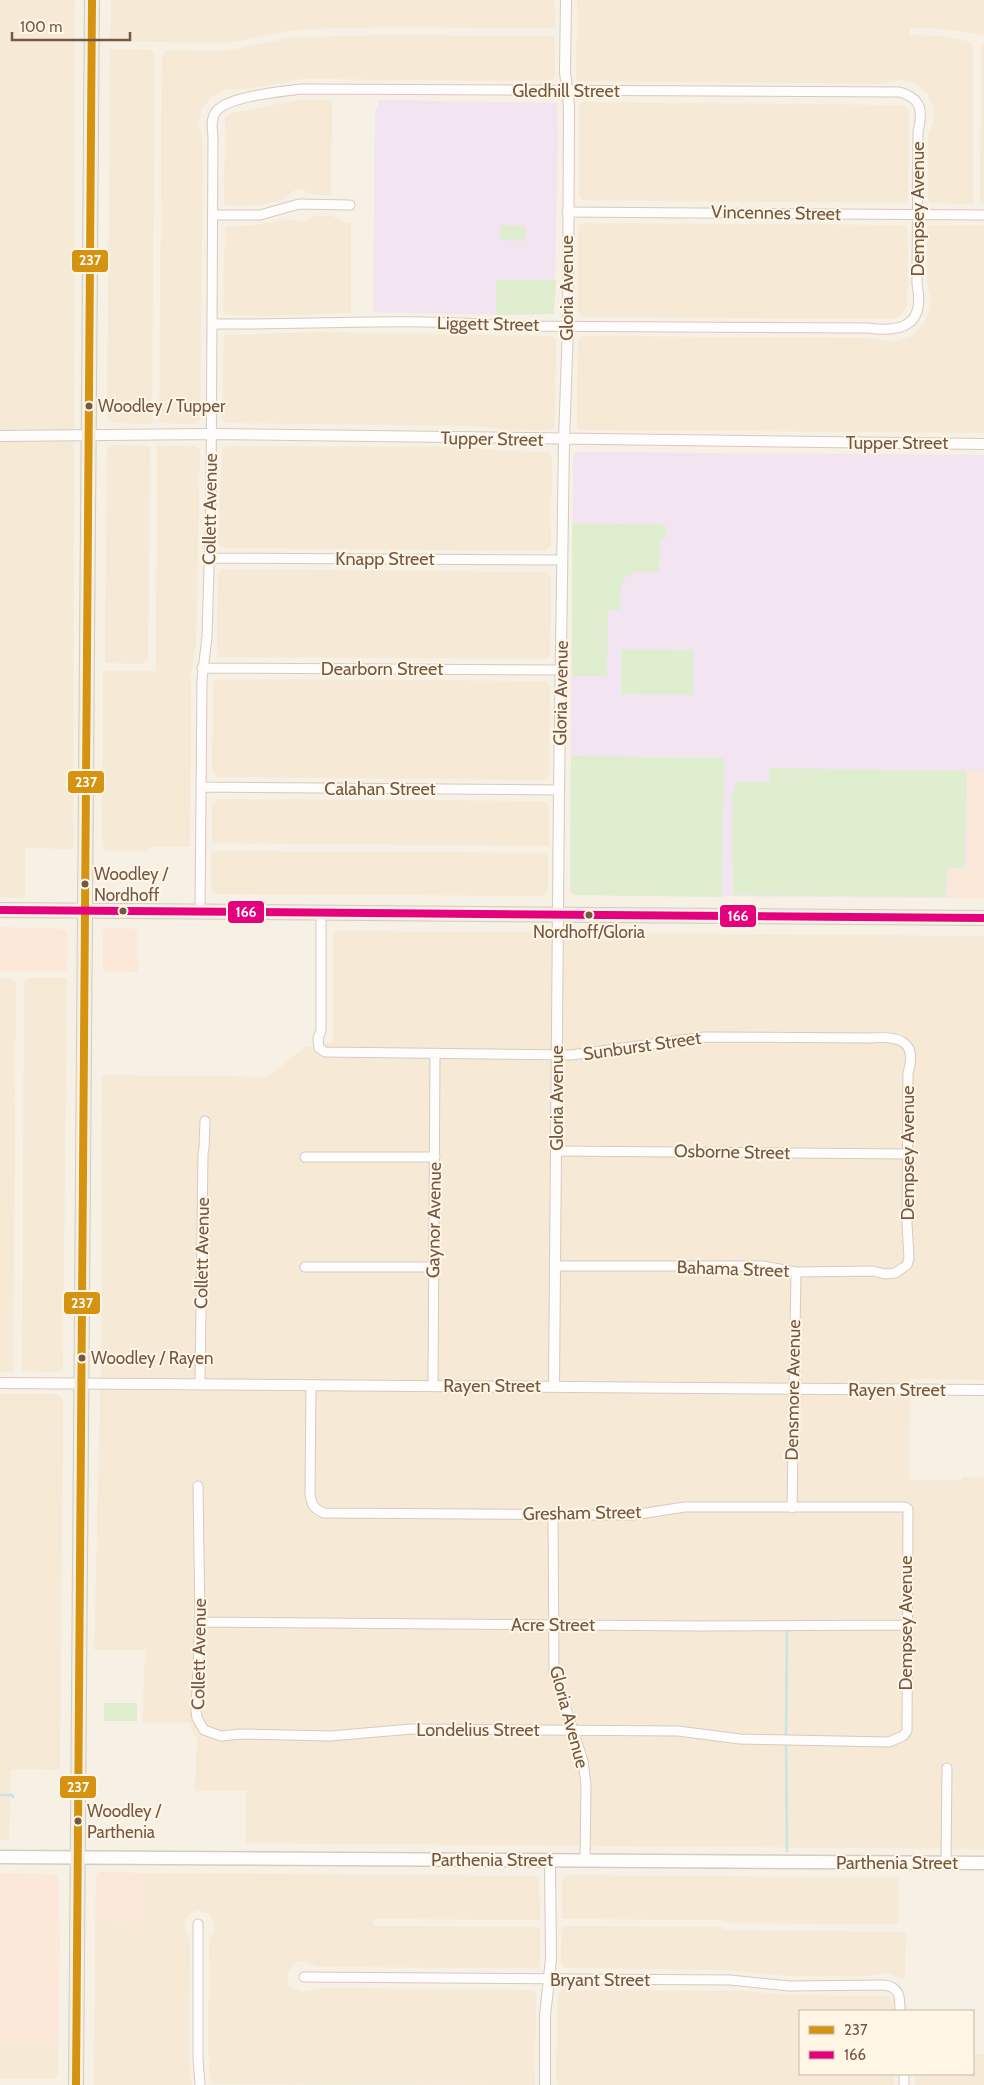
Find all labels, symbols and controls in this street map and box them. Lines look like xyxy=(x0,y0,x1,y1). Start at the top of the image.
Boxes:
scale bar xyxy=(12,10,130,42)
text: 100 m xyxy=(20,18,62,36)
street label: Gledhill Street xyxy=(512,80,620,102)
street label: Dempsey Avenue xyxy=(907,142,929,276)
street label: Vincennes Street xyxy=(711,201,841,225)
street label: Gloria Avenue xyxy=(556,235,578,341)
line badge: 237 xyxy=(71,249,109,273)
text: 237 xyxy=(79,251,102,269)
street label: Liggett Street xyxy=(437,312,539,336)
place label: Woodley / Tupper xyxy=(98,396,226,416)
marker: Woodley / Tupper xyxy=(84,401,94,411)
street label: Tupper Street xyxy=(440,427,544,451)
street label: Tupper Street xyxy=(846,432,948,454)
street label: Collett Avenue xyxy=(198,453,222,565)
street label: Knapp Street xyxy=(335,548,435,570)
street label: Gloria Avenue xyxy=(549,640,573,746)
street label: Dearborn Street xyxy=(321,658,443,680)
line badge: 237 xyxy=(67,770,105,794)
text: 237 xyxy=(75,773,98,791)
street label: Calahan Street xyxy=(324,778,436,800)
place label: Woodley / Nordhoff xyxy=(94,864,169,905)
marker: Woodley / Nordhoff xyxy=(80,879,90,889)
line badge: 166 xyxy=(227,900,265,924)
text: 166 xyxy=(236,903,257,921)
line badge: 166 xyxy=(719,904,757,928)
unlabelled marker xyxy=(118,906,128,916)
text: 166 xyxy=(728,907,749,925)
marker: Nordhoff/Gloria xyxy=(584,910,594,920)
place label: Nordhoff/Gloria xyxy=(533,922,646,942)
street label: Sunburst Street xyxy=(582,1027,702,1065)
street label: Gloria Avenue xyxy=(546,1045,568,1151)
street label: Dempsey Avenue xyxy=(897,1086,919,1220)
street label: Osborne Street xyxy=(674,1140,790,1164)
street label: Gaynor Avenue xyxy=(422,1162,446,1278)
street label: Collett Avenue xyxy=(190,1197,214,1309)
street label: Bahama Street xyxy=(676,1256,790,1282)
line badge: 237 xyxy=(63,1291,101,1315)
text: 237 xyxy=(71,1294,94,1312)
street label: Densmore Avenue xyxy=(781,1319,805,1461)
place label: Woodley / Rayen xyxy=(91,1348,213,1368)
marker: Woodley / Rayen xyxy=(77,1353,87,1363)
street label: Rayen Street xyxy=(443,1375,541,1397)
street label: Rayen Street xyxy=(848,1379,946,1401)
street label: Gresham Street xyxy=(523,1501,641,1525)
street label: Dempsey Avenue xyxy=(895,1556,917,1690)
street label: Collett Avenue xyxy=(187,1598,211,1710)
street label: Acre Street xyxy=(511,1614,595,1636)
street label: Gloria Avenue xyxy=(545,1663,593,1771)
street label: Londelius Street xyxy=(416,1719,540,1741)
line badge: 237 xyxy=(59,1775,97,1799)
text: 237 xyxy=(67,1778,90,1796)
place label: Woodley / Parthenia xyxy=(87,1801,162,1842)
marker: Woodley / Parthenia xyxy=(73,1816,83,1826)
street label: Parthenia Street xyxy=(431,1849,553,1871)
street label: Parthenia Street xyxy=(836,1852,958,1874)
street label: Bryant Street xyxy=(550,1969,650,1991)
legend xyxy=(799,2010,974,2075)
text: 237 xyxy=(844,2021,868,2039)
text: 166 xyxy=(844,2046,866,2064)

